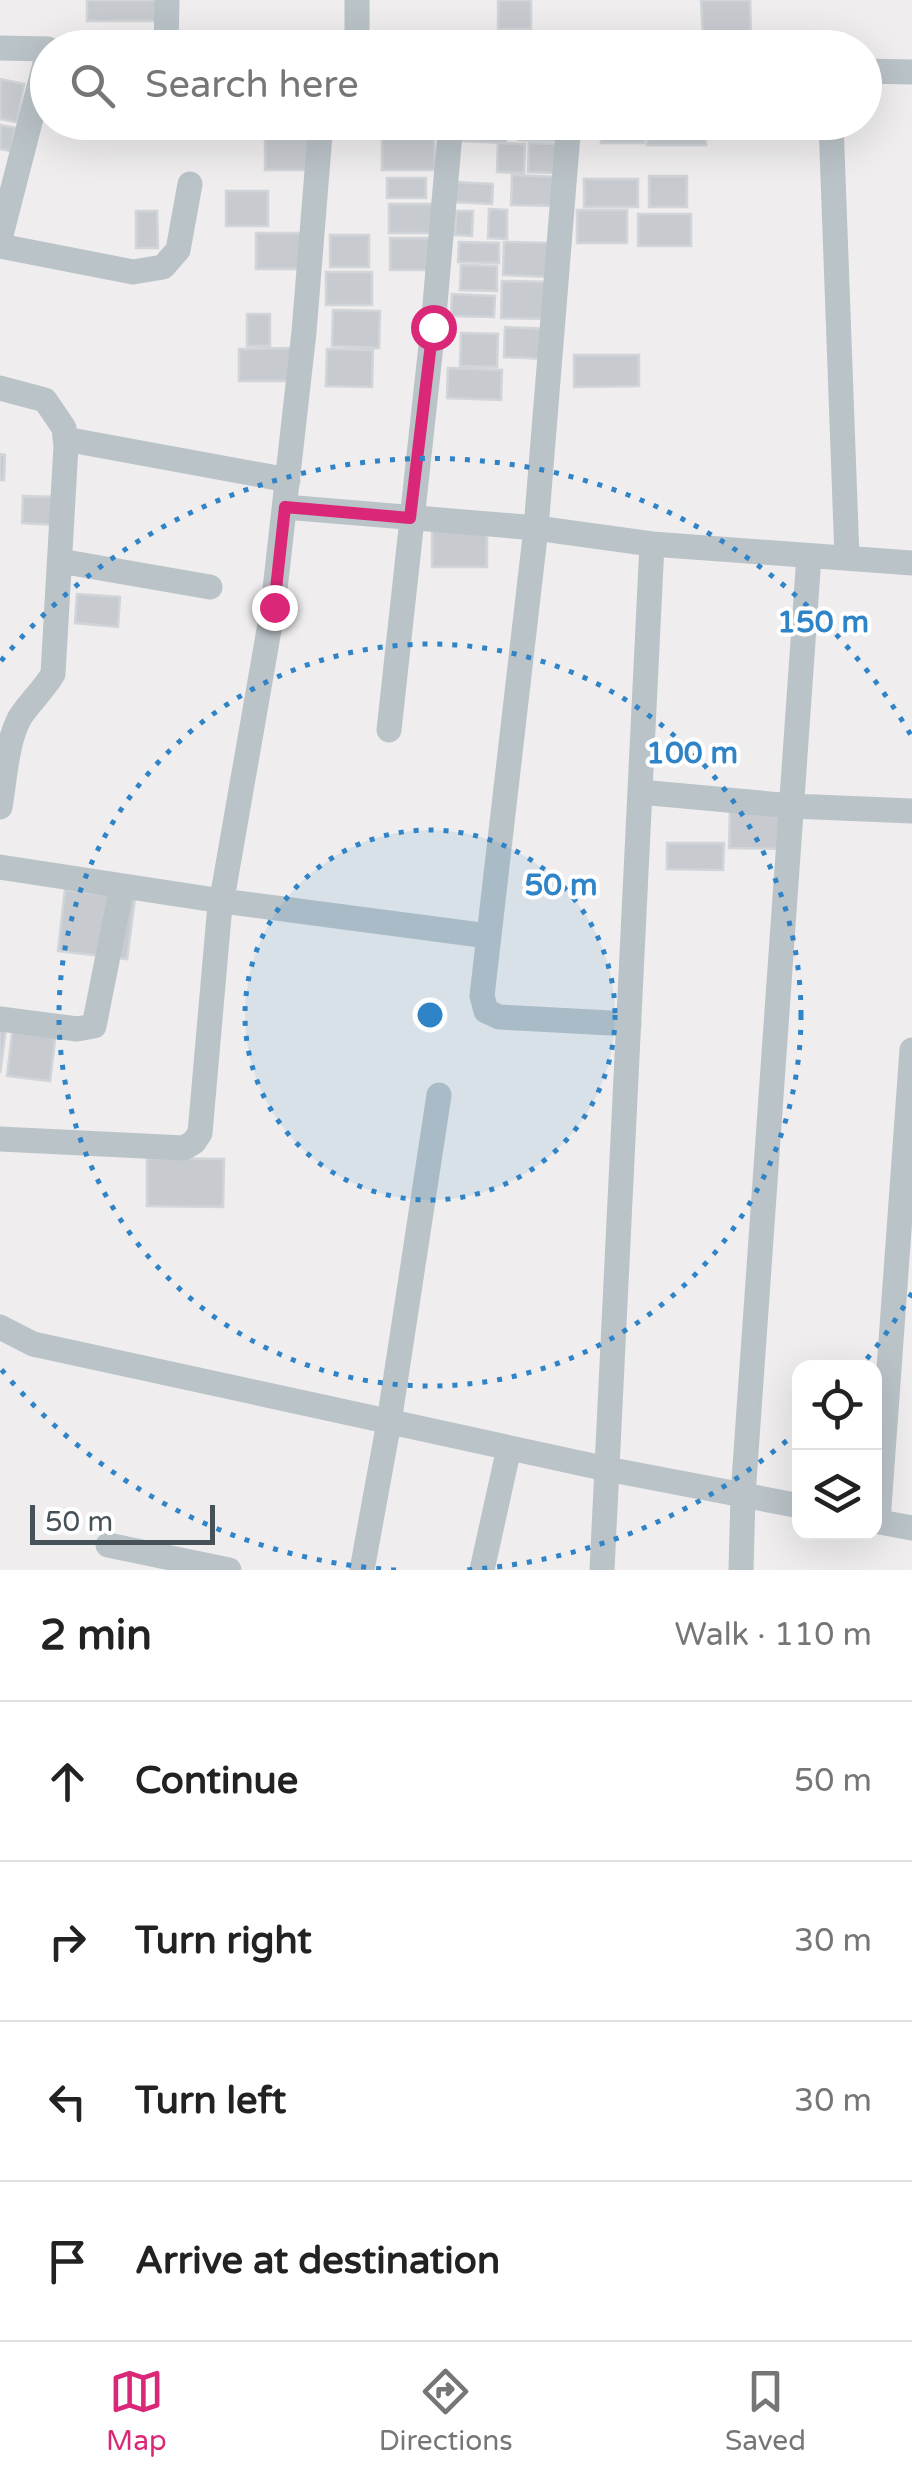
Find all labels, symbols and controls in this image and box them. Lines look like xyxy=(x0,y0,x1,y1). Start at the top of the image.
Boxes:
search box xyxy=(30,30,882,140)
icon: search xyxy=(65,58,120,113)
text: Search here xyxy=(145,62,359,108)
route start xyxy=(411,305,457,351)
route end xyxy=(252,585,298,631)
text: 150 m xyxy=(777,604,869,641)
text: 100 m xyxy=(646,735,738,772)
text: 50 m xyxy=(524,867,598,904)
centre of rings xyxy=(412,997,448,1033)
map controls xyxy=(792,1360,882,1540)
button: locate xyxy=(792,1360,882,1450)
button: layers xyxy=(792,1450,882,1540)
scale bar xyxy=(30,1500,215,1544)
text: 50 m xyxy=(45,1505,113,1539)
text: 2 min xyxy=(40,1610,152,1661)
text: Walk · 110 m xyxy=(675,1616,872,1654)
icon: ahead xyxy=(40,1754,95,1809)
text: Continue xyxy=(135,1758,298,1804)
text: 50 m xyxy=(794,1762,872,1800)
icon: right xyxy=(40,1914,95,1969)
text: Turn right xyxy=(135,1918,312,1964)
text: 30 m xyxy=(794,1922,872,1960)
icon: left xyxy=(40,2074,95,2129)
text: Turn left xyxy=(135,2078,286,2124)
text: 30 m xyxy=(794,2082,872,2120)
icon: arrive xyxy=(40,2234,95,2289)
text: Arrive at destination xyxy=(135,2238,500,2284)
tab: Map xyxy=(106,2364,167,2458)
tab: Directions xyxy=(379,2364,513,2458)
tab: Saved xyxy=(725,2364,806,2458)

